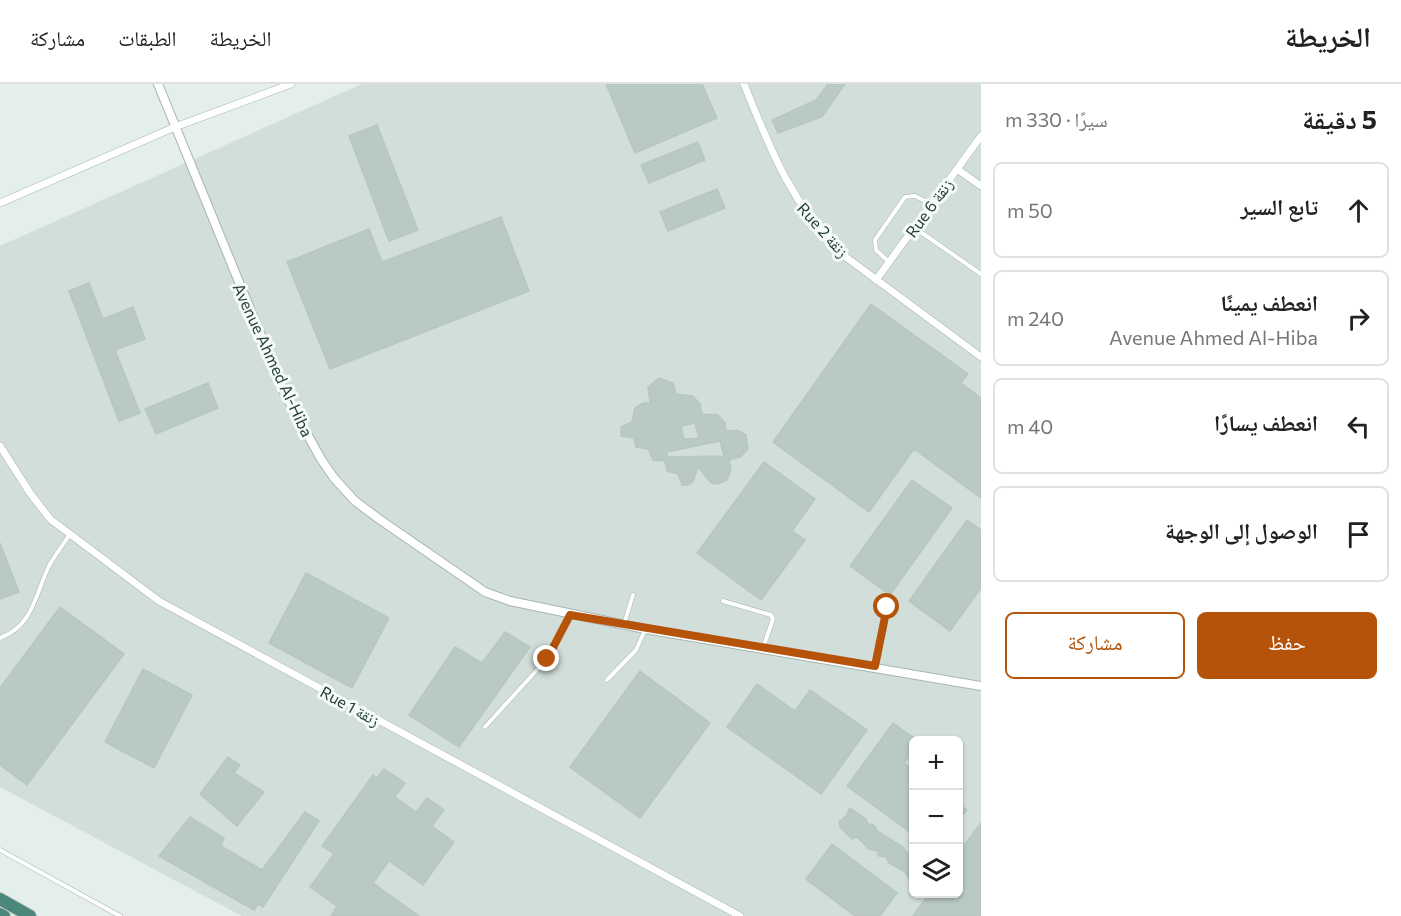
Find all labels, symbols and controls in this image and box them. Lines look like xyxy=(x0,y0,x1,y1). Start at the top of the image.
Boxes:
text: الخريطة xyxy=(1285,19,1371,53)
text: مشاركة xyxy=(30,25,85,50)
text: الطبقات xyxy=(118,25,177,50)
text: الخريطة xyxy=(210,25,271,50)
text: 5 دقيقة xyxy=(1302,103,1377,134)
text: سيرًا · 330 m xyxy=(1005,107,1108,131)
street label: Rue 6 زنقة xyxy=(901,175,957,241)
text: تابع السير xyxy=(1240,193,1318,220)
icon: ahead xyxy=(1342,194,1375,227)
street label: Rue 2 زنقة xyxy=(793,198,853,262)
text: 50 m xyxy=(1007,198,1053,222)
street label: Avenue Ahmed Al-Hiba xyxy=(230,280,317,440)
text: انعطف يمينًا xyxy=(1220,289,1318,316)
icon: right xyxy=(1342,302,1375,335)
text: 240 m xyxy=(1007,306,1064,330)
text: Avenue Ahmed Al-Hiba xyxy=(1109,325,1318,349)
text: انعطف يسارًا xyxy=(1214,409,1318,436)
icon: left xyxy=(1342,410,1375,443)
text: 40 m xyxy=(1007,414,1053,438)
text: الوصول إلى الوجهة xyxy=(1165,517,1318,544)
icon: arrive xyxy=(1342,518,1375,551)
route start xyxy=(873,593,899,619)
button: مشاركة xyxy=(1005,612,1185,679)
button: حفظ xyxy=(1197,612,1377,679)
route end xyxy=(533,645,559,671)
street label: Rue 1 زنقة xyxy=(317,681,383,731)
map controls xyxy=(909,736,963,898)
button: + xyxy=(909,736,963,790)
button: − xyxy=(909,790,963,844)
button: layers xyxy=(909,844,963,898)

